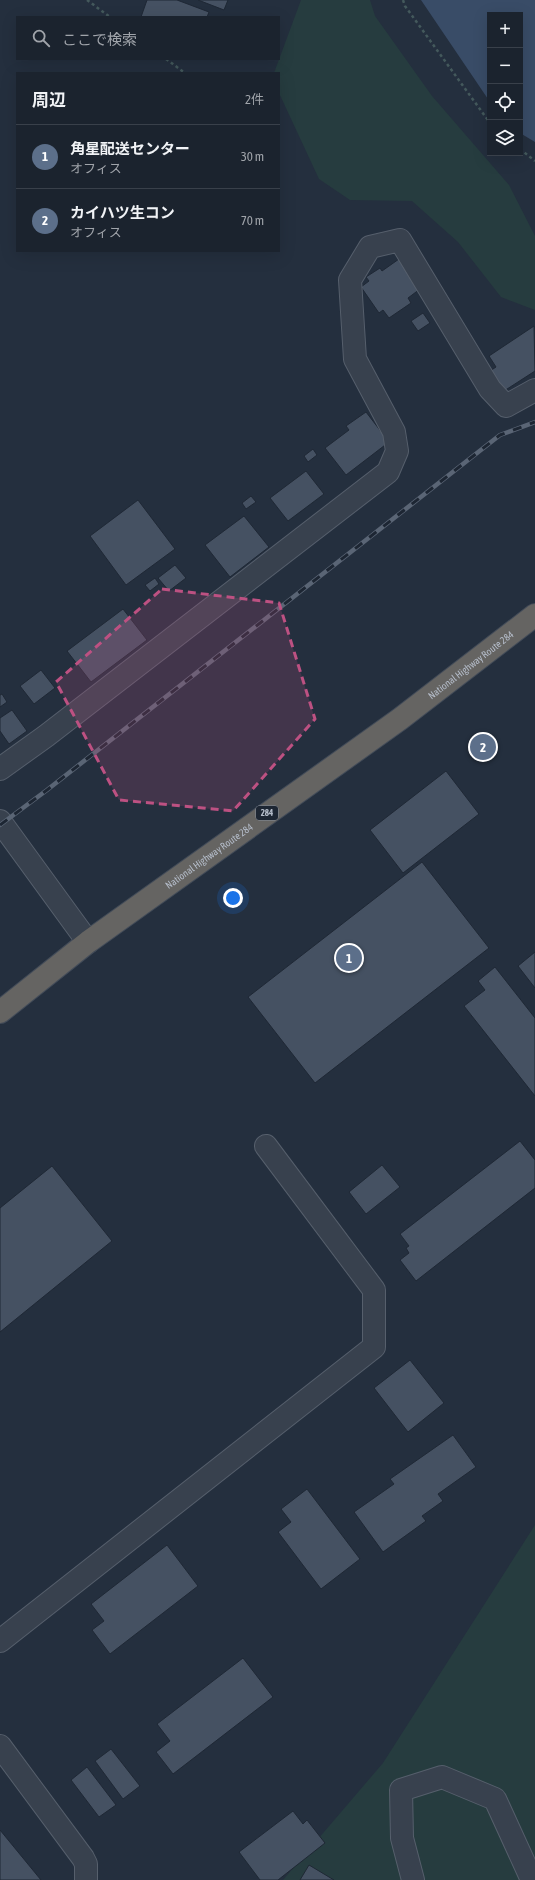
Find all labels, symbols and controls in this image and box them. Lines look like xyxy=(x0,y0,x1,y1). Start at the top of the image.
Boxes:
map controls xyxy=(487,12,523,156)
button: + xyxy=(487,12,523,48)
search box xyxy=(16,16,280,60)
icon: search xyxy=(30,27,52,49)
text: ここで検索 xyxy=(62,31,137,48)
button: − xyxy=(487,48,523,84)
button: locate xyxy=(487,84,523,120)
text: 周辺 xyxy=(32,90,66,110)
text: 2件 xyxy=(245,92,264,107)
button: layers xyxy=(487,120,523,156)
text: 角星配送センター xyxy=(70,140,190,157)
text: 1 xyxy=(42,149,48,164)
text: 30 m xyxy=(241,149,264,164)
text: オフィス xyxy=(70,161,122,176)
text: カイハツ生コン xyxy=(70,204,175,221)
text: 2 xyxy=(42,213,48,228)
text: 70 m xyxy=(241,213,264,228)
text: オフィス xyxy=(70,225,122,240)
street label: National Highway Route 284 xyxy=(426,628,516,701)
pin: 2 xyxy=(470,732,496,762)
road number: 284 xyxy=(256,806,278,820)
street label: National Highway Route 284 xyxy=(163,821,255,891)
your location xyxy=(223,888,243,908)
pin: 1 xyxy=(336,943,362,973)

